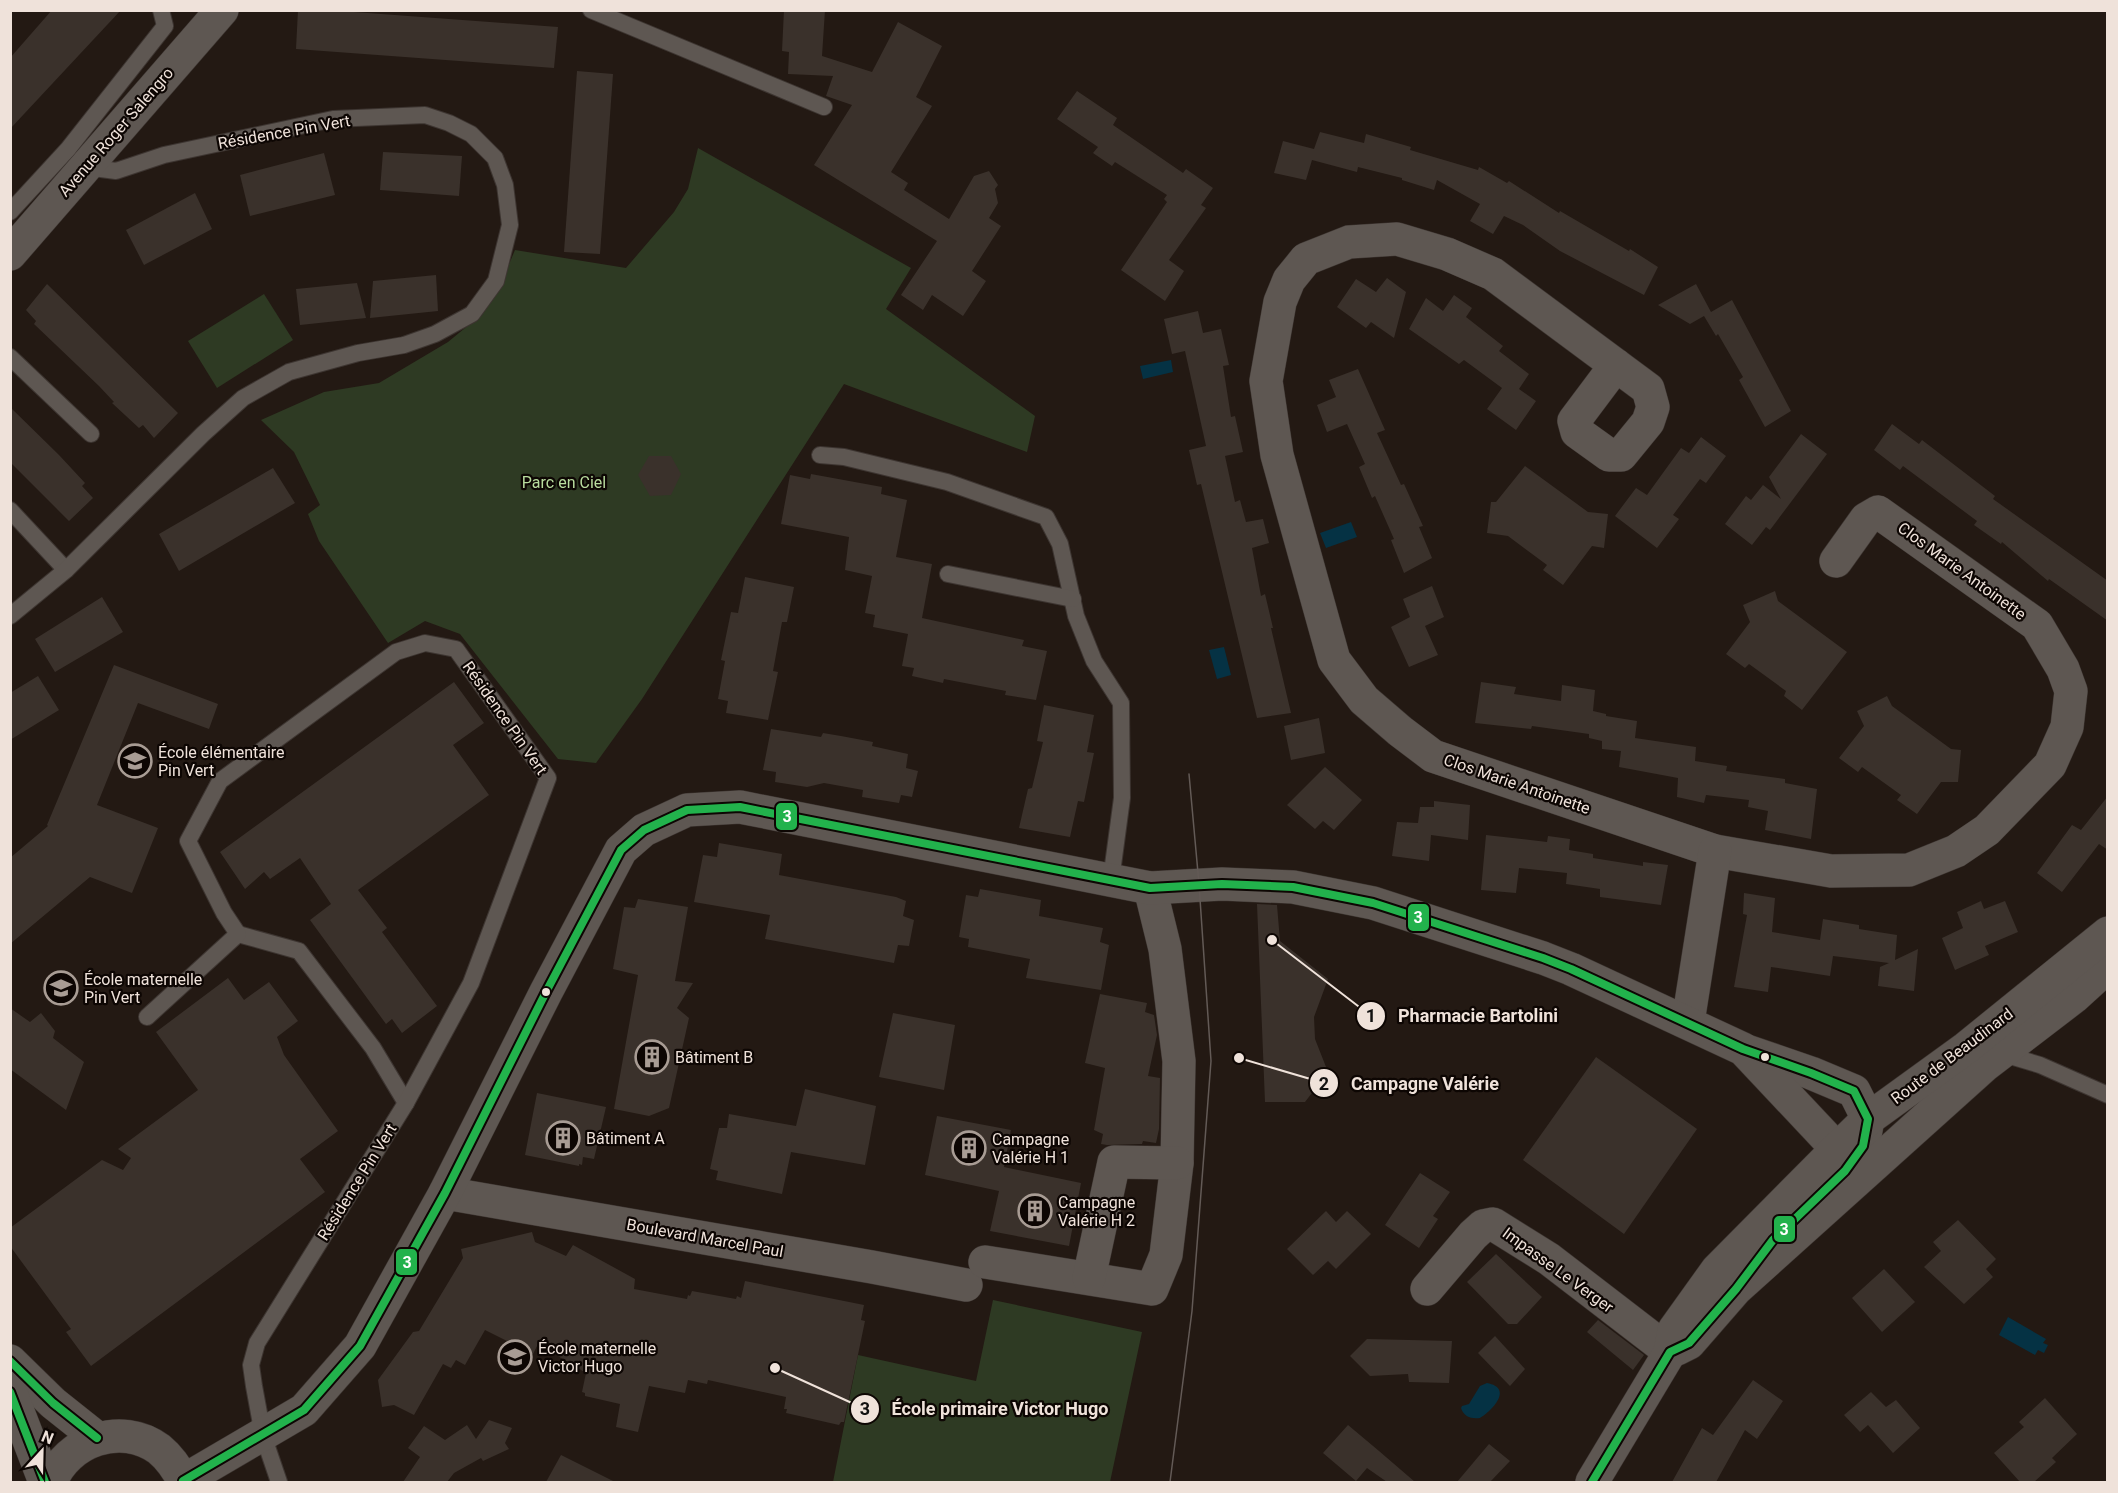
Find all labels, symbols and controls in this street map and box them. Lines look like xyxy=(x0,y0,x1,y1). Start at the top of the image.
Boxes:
street label: Avenue Roger Salengro xyxy=(55,64,177,200)
street label: Résidence Pin Vert xyxy=(216,111,352,153)
park label: Parc en Ciel xyxy=(522,473,606,492)
street label: Clos Marie Antoinette xyxy=(1894,518,2030,624)
street label: Résidence Pin Vert xyxy=(459,658,551,778)
school or university icon: École élémentaire Pin Vert xyxy=(117,743,153,779)
place label: École élémentaire Pin Vert xyxy=(158,743,285,780)
street label: Clos Marie Antoinette xyxy=(1441,750,1593,818)
line badge: 3 xyxy=(775,802,798,831)
text: 3 xyxy=(782,807,792,826)
line badge: 3 xyxy=(1407,903,1430,932)
text: 3 xyxy=(1413,908,1423,927)
school or university icon: École maternelle Pin Vert xyxy=(43,970,79,1006)
place label: École maternelle Pin Vert xyxy=(84,970,202,1007)
unlabelled marker xyxy=(540,986,552,998)
callout: Pharmacie Bartolini xyxy=(1356,998,1570,1034)
street label: Route de Beaudinard xyxy=(1887,1004,2017,1108)
text: 1 xyxy=(1366,1005,1376,1026)
text: Pharmacie Bartolini xyxy=(1398,1005,1558,1026)
building icon: Bâtiment B xyxy=(634,1039,670,1075)
place label: Bâtiment B xyxy=(675,1048,753,1067)
unlabelled marker xyxy=(1759,1051,1771,1063)
callout: Campagne Valérie xyxy=(1309,1065,1511,1101)
text: 2 xyxy=(1319,1073,1329,1094)
text: Campagne Valérie xyxy=(1351,1073,1499,1094)
street label: Résidence Pin Vert xyxy=(313,1120,401,1244)
building icon: Bâtiment A xyxy=(545,1120,581,1156)
place label: Bâtiment A xyxy=(586,1129,665,1148)
building icon: Campagne Valérie H 1 xyxy=(951,1130,987,1166)
place label: Campagne Valérie H 1 xyxy=(992,1130,1069,1167)
building icon: Campagne Valérie H 2 xyxy=(1017,1193,1053,1229)
place label: Campagne Valérie H 2 xyxy=(1058,1193,1135,1230)
street label: Boulevard Marcel Paul xyxy=(625,1215,785,1261)
line badge: 3 xyxy=(1773,1215,1796,1243)
text: 3 xyxy=(1779,1220,1789,1239)
street label: Impasse Le Verger xyxy=(1499,1223,1618,1317)
line badge: 3 xyxy=(395,1248,418,1276)
text: 3 xyxy=(402,1253,412,1272)
school or university icon: École maternelle Victor Hugo xyxy=(497,1339,533,1375)
place label: École maternelle Victor Hugo xyxy=(538,1339,656,1376)
callout: École primaire Victor Hugo xyxy=(850,1391,1120,1427)
text: 3 xyxy=(860,1398,870,1419)
text: École primaire Victor Hugo xyxy=(892,1398,1108,1419)
north arrow xyxy=(12,1421,72,1481)
text: N xyxy=(39,1427,56,1448)

